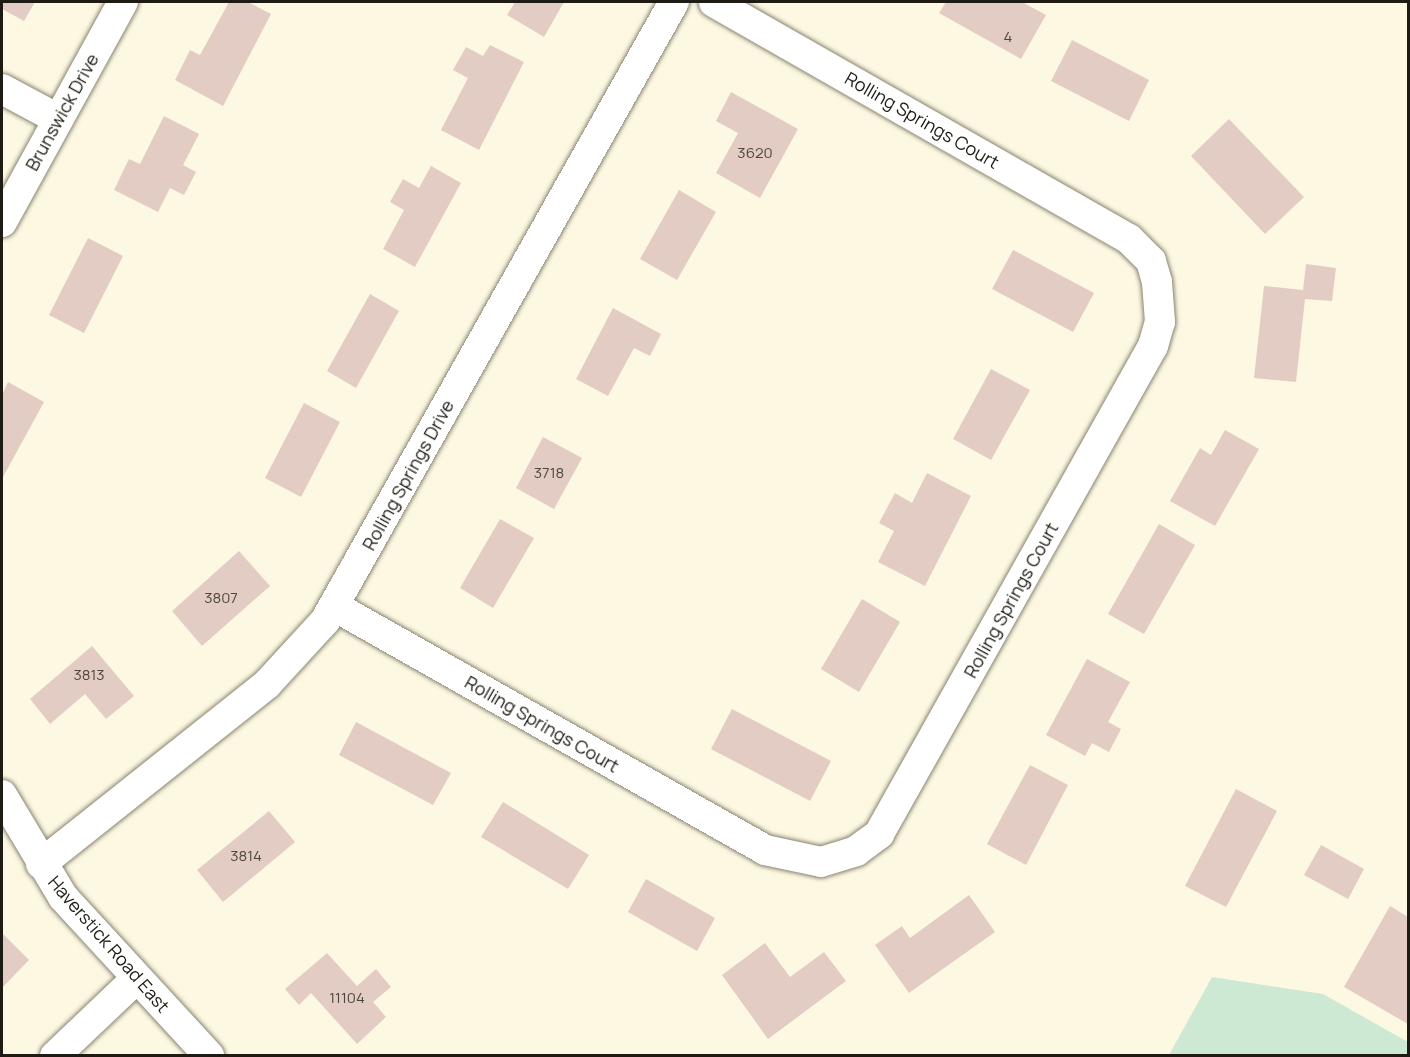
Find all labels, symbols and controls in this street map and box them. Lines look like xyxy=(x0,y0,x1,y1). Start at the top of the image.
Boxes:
house number: 4 xyxy=(1004,28,1012,46)
street label: Brunswick Drive xyxy=(21,50,103,174)
street label: Rolling Springs Court xyxy=(841,67,1003,173)
house number: 3620 xyxy=(737,144,773,162)
street label: Rolling Springs Drive xyxy=(358,396,458,554)
house number: 3718 xyxy=(534,464,564,482)
street label: Rolling Springs Court xyxy=(959,519,1063,681)
house number: 3807 xyxy=(204,589,238,607)
house number: 3813 xyxy=(73,666,105,684)
street label: Rolling Springs Court xyxy=(461,671,623,777)
house number: 3814 xyxy=(230,847,262,865)
street label: Haverstick Road East xyxy=(44,871,174,1017)
house number: 11104 xyxy=(329,989,365,1007)

